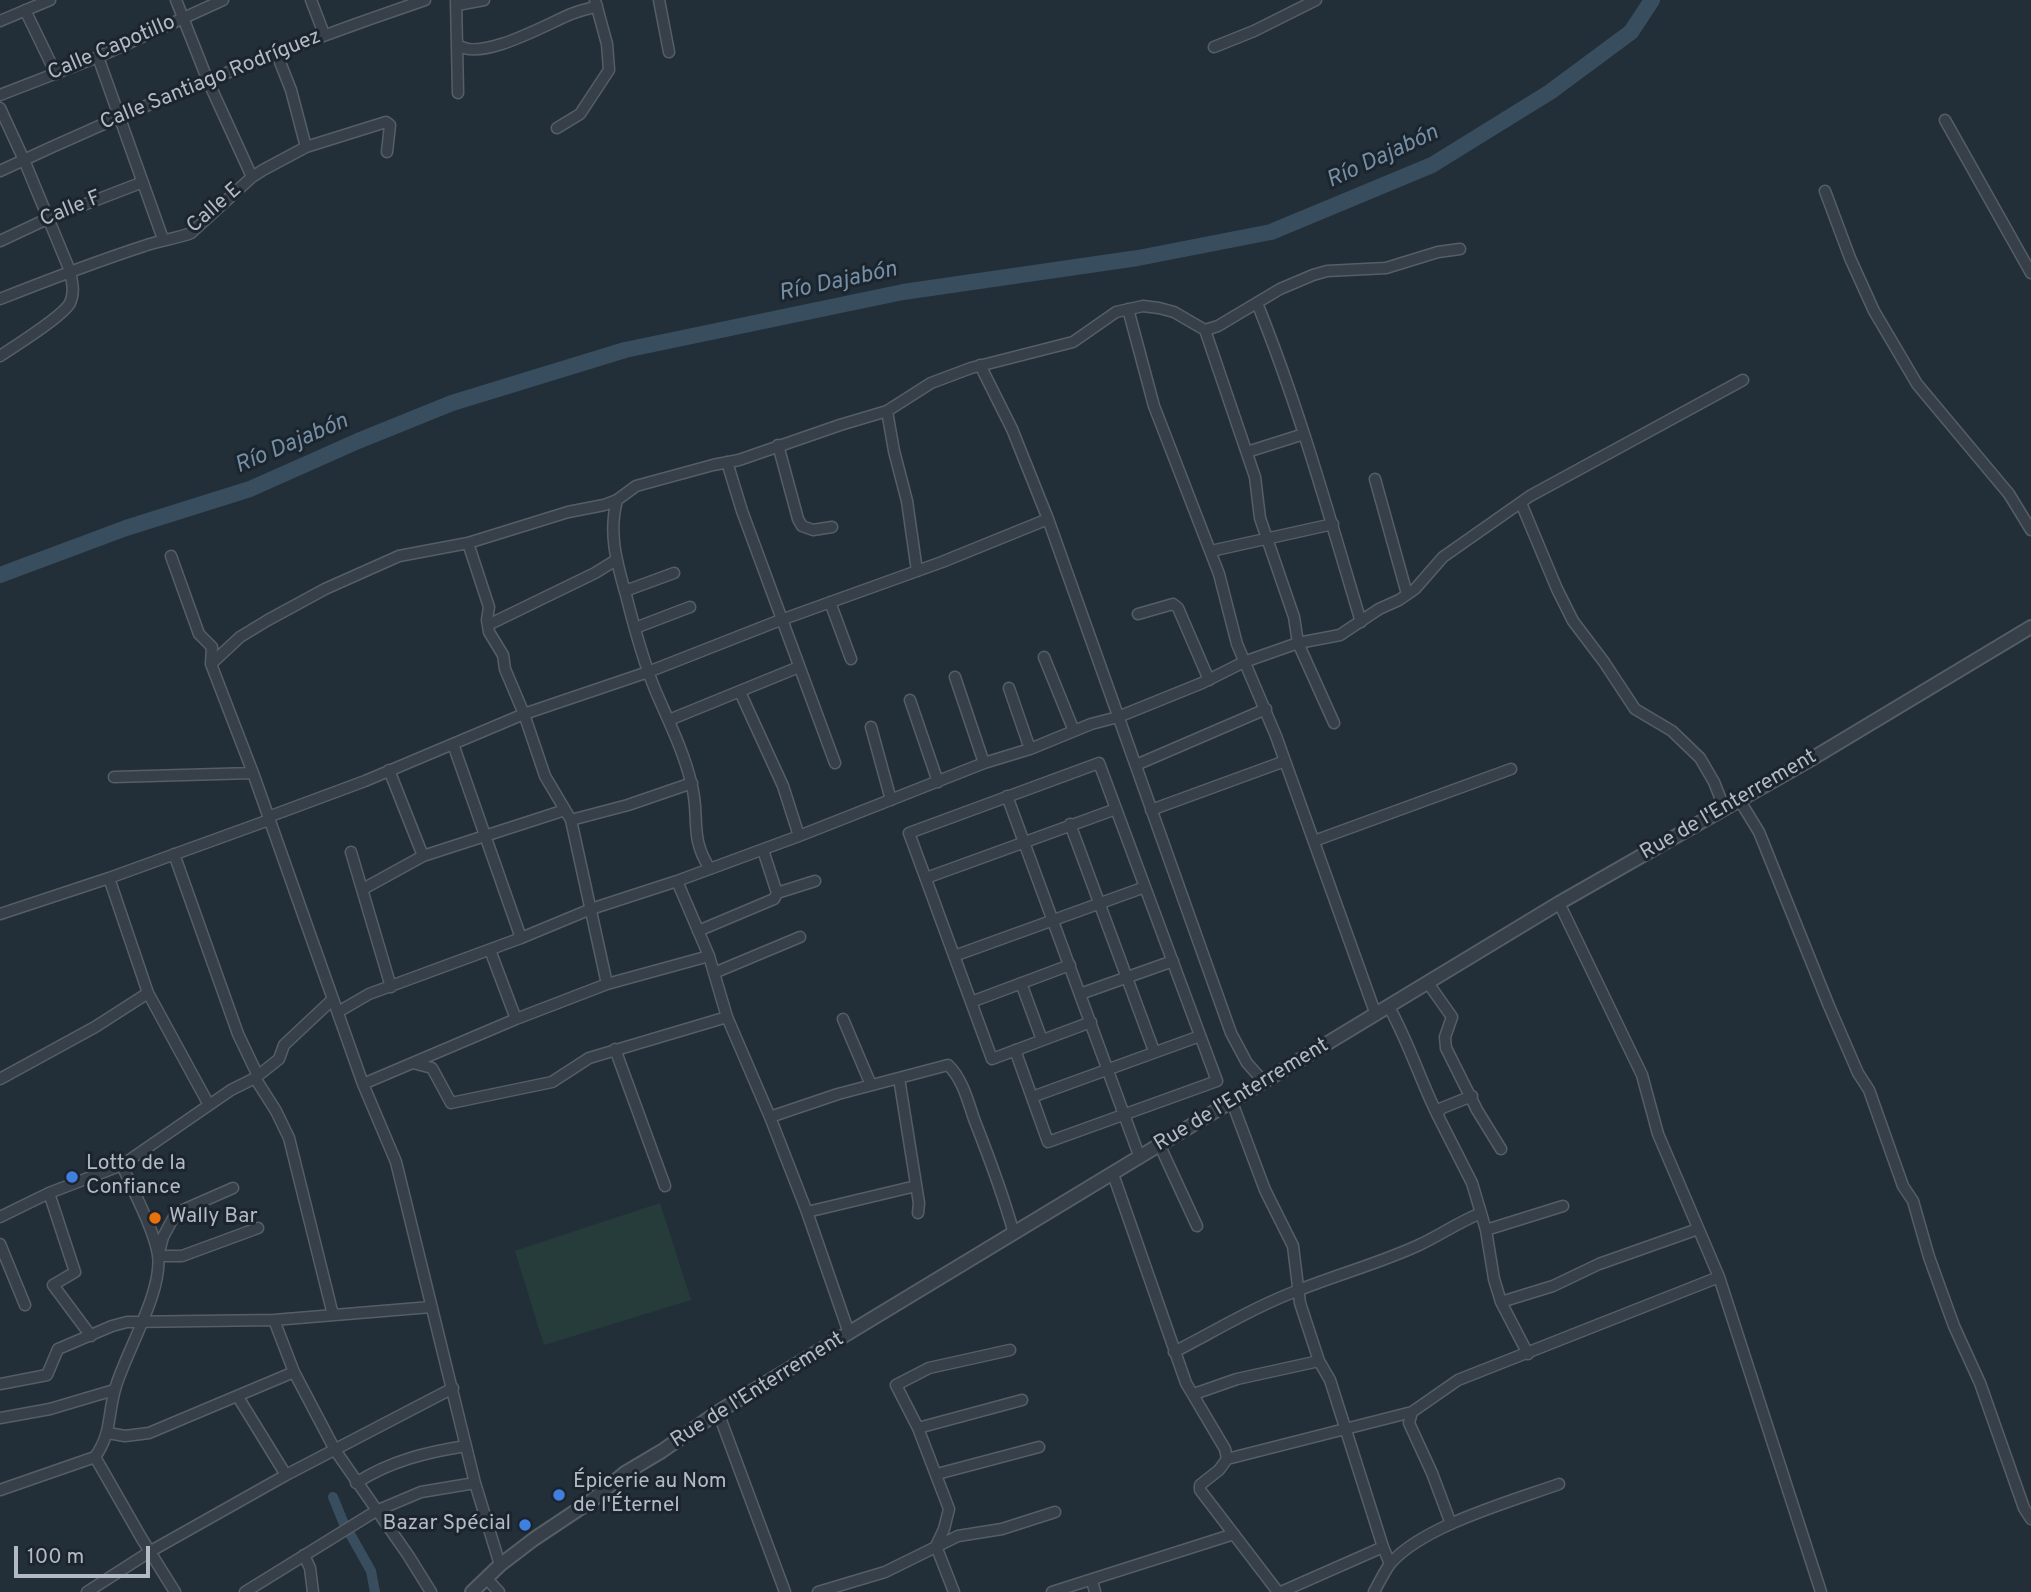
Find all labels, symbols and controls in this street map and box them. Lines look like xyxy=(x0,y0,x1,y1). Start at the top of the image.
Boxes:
street label: Calle Capotillo xyxy=(44,11,180,87)
street label: Calle Santiago Rodríguez xyxy=(97,25,325,137)
water label: Río Dajabón xyxy=(1323,120,1443,196)
street label: Calle E xyxy=(182,178,248,240)
street label: Calle F xyxy=(37,186,105,234)
water label: Río Dajabón xyxy=(776,257,900,309)
water label: Río Dajabón xyxy=(231,409,353,481)
street label: Rue de l'Enterrement xyxy=(1636,745,1822,867)
street label: Rue de l'Enterrement xyxy=(1150,1034,1334,1158)
place label: Lotto de la Confiance xyxy=(86,1152,186,1202)
marker: Lotto de la Confiance xyxy=(64,1169,80,1185)
place label: Wally Bar xyxy=(169,1205,258,1231)
marker: Wally Bar xyxy=(147,1210,163,1226)
street label: Rue de l'Enterrement xyxy=(667,1328,849,1454)
place label: Épicerie au Nom de l'Éternel xyxy=(573,1470,727,1520)
marker: Épicerie au Nom de l'Éternel xyxy=(551,1487,567,1503)
place label: Bazar Spécial xyxy=(383,1512,511,1538)
marker: Bazar Spécial xyxy=(517,1517,533,1533)
scale bar xyxy=(18,1532,154,1576)
text: 100 m xyxy=(27,1544,84,1571)

